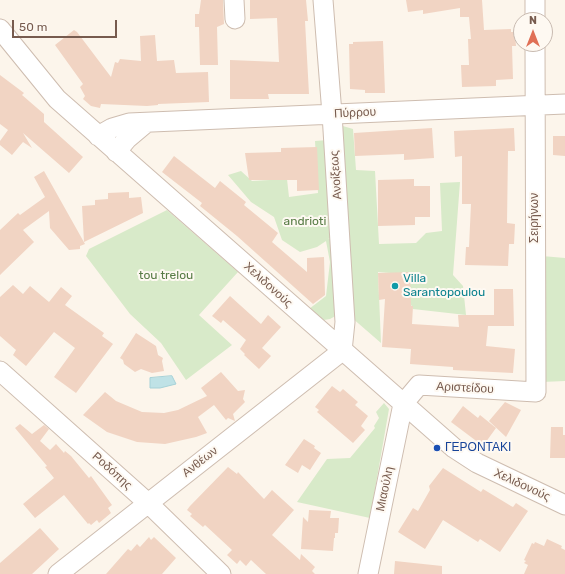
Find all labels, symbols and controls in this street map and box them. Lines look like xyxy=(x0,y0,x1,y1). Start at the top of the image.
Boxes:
scale bar xyxy=(14,12,119,38)
north arrow xyxy=(513,12,553,52)
text: N xyxy=(529,14,537,27)
text: 50 m xyxy=(19,20,47,34)
street label: Πύρρου xyxy=(334,105,376,121)
street label: Ανοίξεως xyxy=(327,150,345,200)
street label: Σειρήνων xyxy=(528,193,542,243)
park label: andrioti xyxy=(284,215,326,229)
street label: Χελιδονούς xyxy=(241,259,295,311)
park label: tou trelou xyxy=(139,269,193,283)
place label: Villa Sarantopoulou xyxy=(403,272,485,300)
marker: Villa Sarantopoulou xyxy=(390,281,400,291)
street label: Αριστείδου xyxy=(436,379,494,397)
place label: ΓΕΡΟΝΤΑΚΙ xyxy=(445,441,511,455)
marker: ΓΕΡΟΝΤΑΚΙ xyxy=(432,443,442,453)
street label: Ανθέων xyxy=(179,444,221,480)
street label: Ροδόπης xyxy=(89,449,135,493)
street label: Μιαούλη xyxy=(373,465,397,513)
street label: Χελιδονούς xyxy=(492,466,552,504)

